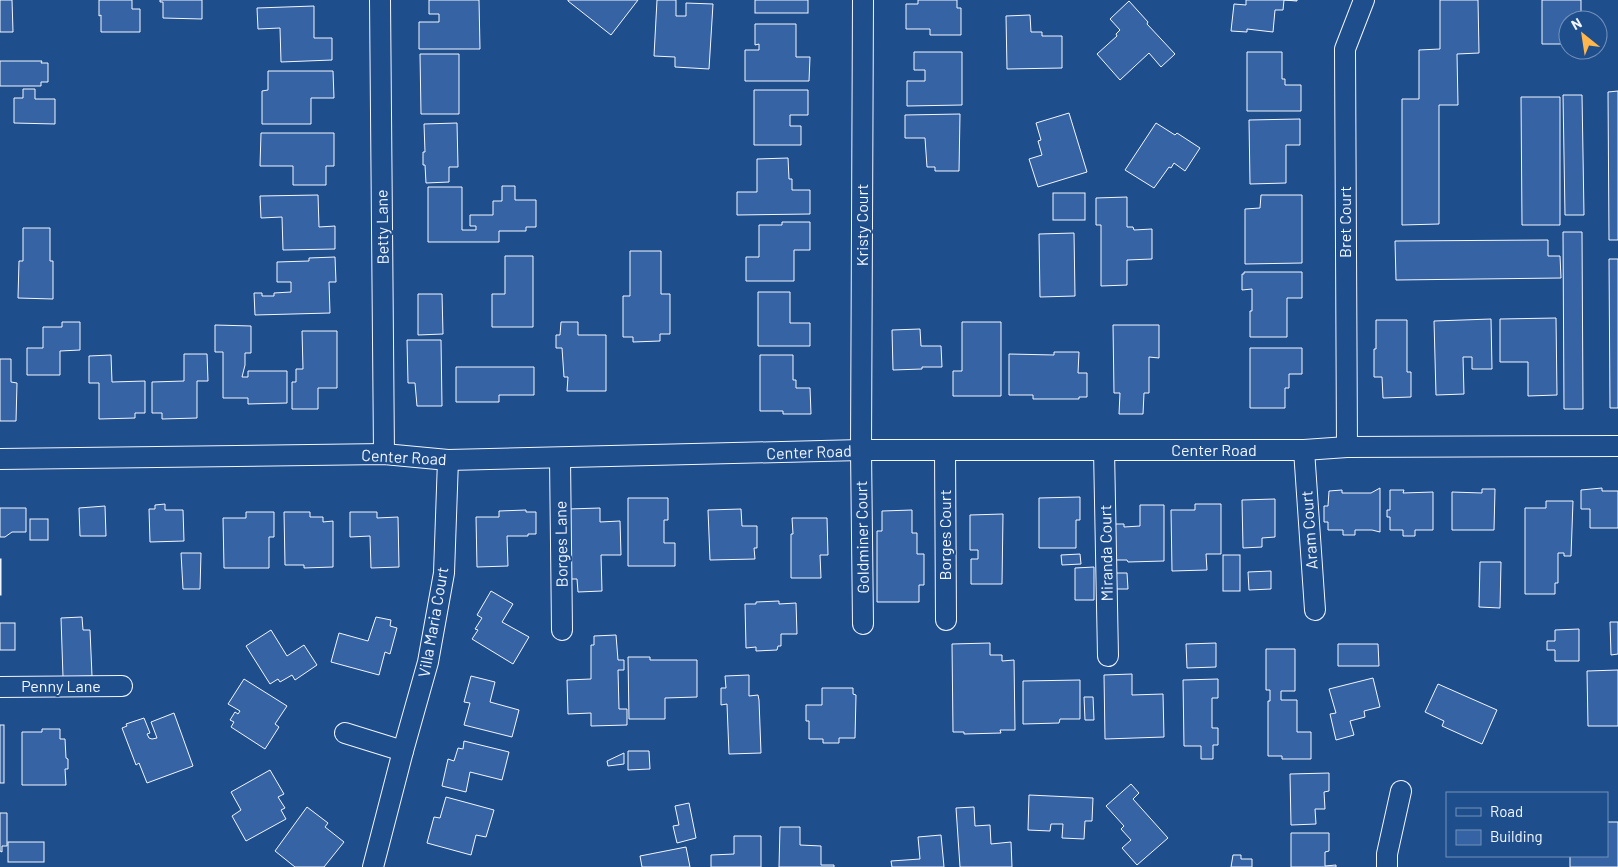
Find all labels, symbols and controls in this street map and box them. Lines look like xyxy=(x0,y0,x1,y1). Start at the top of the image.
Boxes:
north arrow xyxy=(1558,10,1608,60)
text: N xyxy=(1568,14,1585,33)
street label: Kristy Court xyxy=(852,184,871,266)
street label: Bret Court xyxy=(1335,186,1354,258)
street label: Betty Lane xyxy=(371,189,392,265)
street label: Center Road xyxy=(1171,440,1257,459)
street label: Center Road xyxy=(766,441,852,462)
street label: Center Road xyxy=(361,445,447,468)
street label: Goldminer Court xyxy=(851,480,872,594)
street label: Borges Court xyxy=(935,489,954,581)
street label: Aram Court xyxy=(1296,490,1321,570)
street label: Borges Lane xyxy=(550,501,571,587)
street label: Miranda Court xyxy=(1095,504,1116,602)
street label: Villa Maria Court xyxy=(413,565,452,679)
street label: Penny Lane xyxy=(21,676,101,695)
legend xyxy=(1446,792,1608,857)
text: Road xyxy=(1490,802,1523,820)
text: Building xyxy=(1490,827,1543,845)

